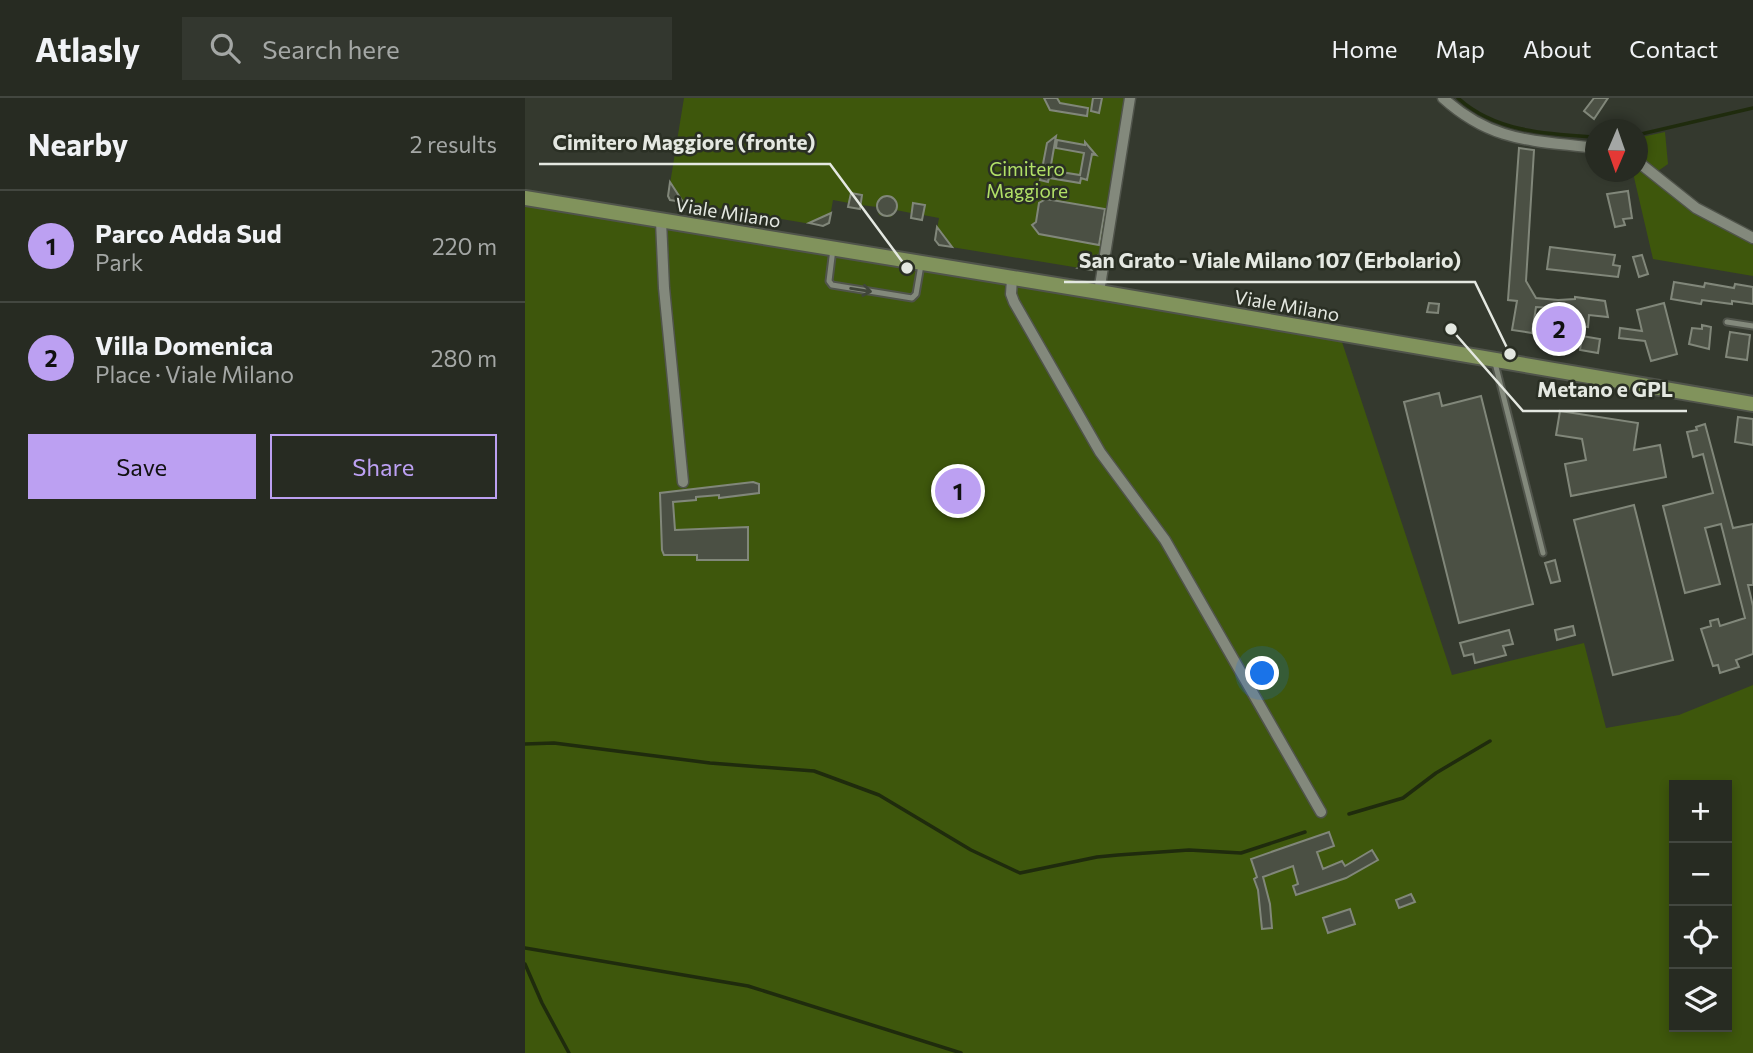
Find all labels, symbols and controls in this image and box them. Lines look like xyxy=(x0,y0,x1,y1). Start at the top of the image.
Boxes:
search box xyxy=(182,17,672,80)
text: Atlasly xyxy=(35,28,140,69)
icon: search xyxy=(206,29,244,67)
text: Search here xyxy=(262,33,400,64)
text: Home xyxy=(1332,34,1398,63)
text: Map xyxy=(1436,34,1485,63)
text: About xyxy=(1523,34,1591,63)
text: Contact xyxy=(1629,34,1718,63)
north arrow xyxy=(1585,119,1648,182)
callout: Cimitero Maggiore (fronte) xyxy=(539,122,830,164)
text: Nearby xyxy=(28,125,128,162)
text: Cimitero Maggiore (fronte) xyxy=(553,129,815,154)
text: 2 results xyxy=(410,130,497,158)
park label: Cimitero Maggiore xyxy=(986,157,1068,202)
street label: Viale Milano xyxy=(674,192,782,232)
text: Parco Adda Sud xyxy=(95,217,282,248)
text: 1 xyxy=(46,232,56,260)
text: 220 m xyxy=(432,232,497,260)
callout: San Grato - Viale Milano 107 (Erbolario) xyxy=(1064,240,1475,282)
text: San Grato - Viale Milano 107 (Erbolario) xyxy=(1079,247,1461,272)
text: Park xyxy=(95,248,143,276)
one-way arrow xyxy=(849,284,872,297)
street label: Viale Milano xyxy=(1233,284,1341,326)
pin: 2 xyxy=(1536,303,1582,355)
text: Villa Domenica xyxy=(95,329,273,360)
text: 2 xyxy=(44,344,58,372)
text: 280 m xyxy=(431,344,497,372)
text: Place · Viale Milano xyxy=(95,360,294,388)
callout: Metano e GPL xyxy=(1523,369,1687,411)
text: Metano e GPL xyxy=(1537,376,1673,401)
button: Save xyxy=(28,434,256,499)
button: Share xyxy=(270,434,497,499)
pin: 1 xyxy=(935,465,981,517)
your location xyxy=(1245,656,1279,690)
map controls xyxy=(1669,780,1732,1032)
button: + xyxy=(1669,780,1732,843)
button: − xyxy=(1669,843,1732,906)
button: locate xyxy=(1669,906,1732,969)
button: layers xyxy=(1669,969,1732,1032)

